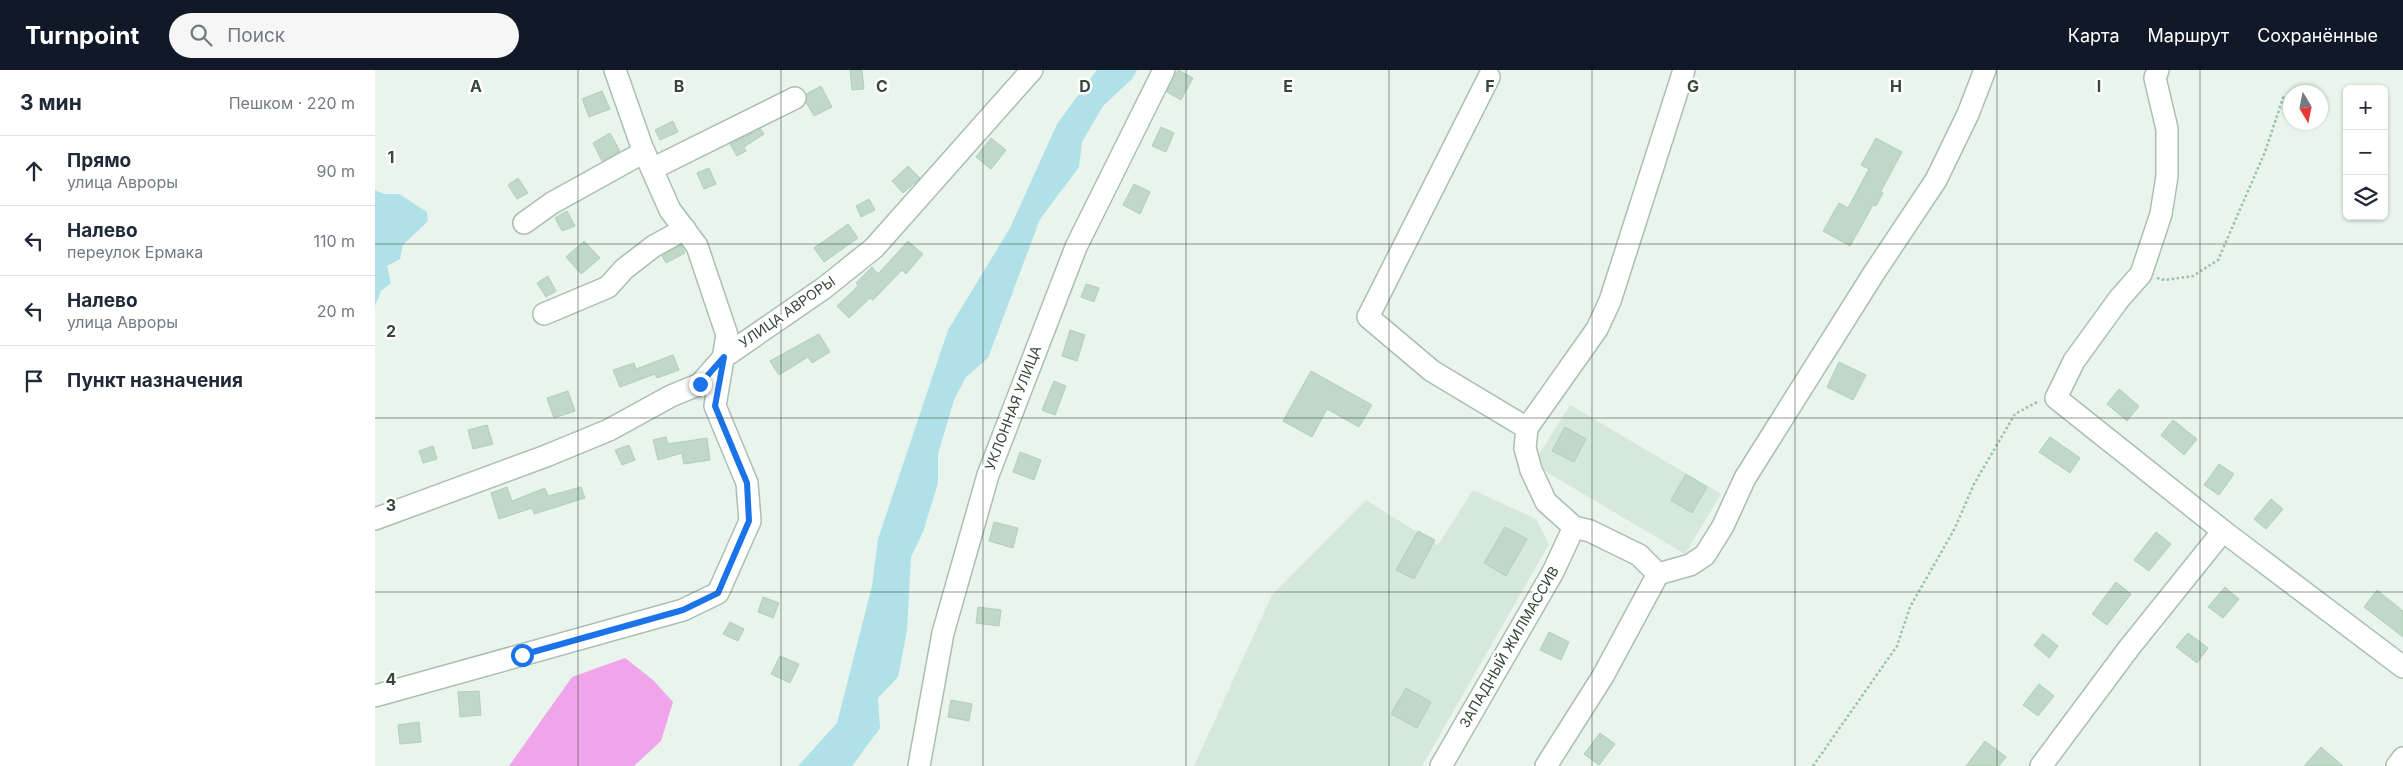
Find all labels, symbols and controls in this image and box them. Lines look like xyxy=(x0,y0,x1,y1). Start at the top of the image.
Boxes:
search box xyxy=(169,13,519,58)
text: Turnpoint xyxy=(25,21,139,50)
icon: search xyxy=(187,21,215,49)
text: Поиск xyxy=(227,24,285,47)
text: Карта xyxy=(2068,25,2120,46)
text: Маршрут xyxy=(2148,25,2229,46)
text: Сохранённые xyxy=(2257,25,2378,46)
text: A xyxy=(470,76,482,96)
text: B xyxy=(674,76,684,96)
text: C xyxy=(876,76,888,96)
text: D xyxy=(1079,76,1091,96)
text: E xyxy=(1283,76,1293,96)
text: F xyxy=(1485,76,1495,96)
text: G xyxy=(1687,76,1699,96)
text: H xyxy=(1890,76,1902,96)
text: I xyxy=(2097,76,2101,96)
north arrow xyxy=(2283,85,2328,130)
map controls xyxy=(2343,85,2388,220)
button: + xyxy=(2343,85,2388,130)
text: 3 мин xyxy=(20,90,82,115)
text: Пешком · 220 m xyxy=(229,93,355,113)
button: − xyxy=(2343,130,2388,175)
text: 1 xyxy=(388,147,394,167)
text: Прямо xyxy=(67,149,131,172)
icon: ahead xyxy=(20,157,48,185)
text: 90 m xyxy=(316,161,355,181)
text: улица Авроры xyxy=(67,172,178,192)
button: layers xyxy=(2343,175,2388,220)
text: Налево xyxy=(67,219,138,242)
icon: left xyxy=(20,227,48,255)
text: 110 m xyxy=(313,231,355,251)
text: переулок Ермака xyxy=(67,242,203,262)
street label: УЛИЦА АВРОРЫ xyxy=(735,272,838,351)
text: Налево xyxy=(67,289,138,312)
icon: left xyxy=(20,297,48,325)
text: 20 m xyxy=(317,301,355,321)
text: улица Авроры xyxy=(67,312,178,332)
text: 2 xyxy=(386,321,396,341)
street label: УКЛОННАЯ УЛИЦА xyxy=(981,343,1044,473)
icon: arrive xyxy=(20,367,48,395)
text: Пункт назначения xyxy=(67,369,243,392)
route end xyxy=(689,373,712,396)
text: 3 xyxy=(386,495,396,515)
street label: ЗАПАДНЫЙ ЖИЛМАССИВ xyxy=(1454,563,1562,730)
route start xyxy=(511,644,534,667)
text: 4 xyxy=(386,669,397,689)

